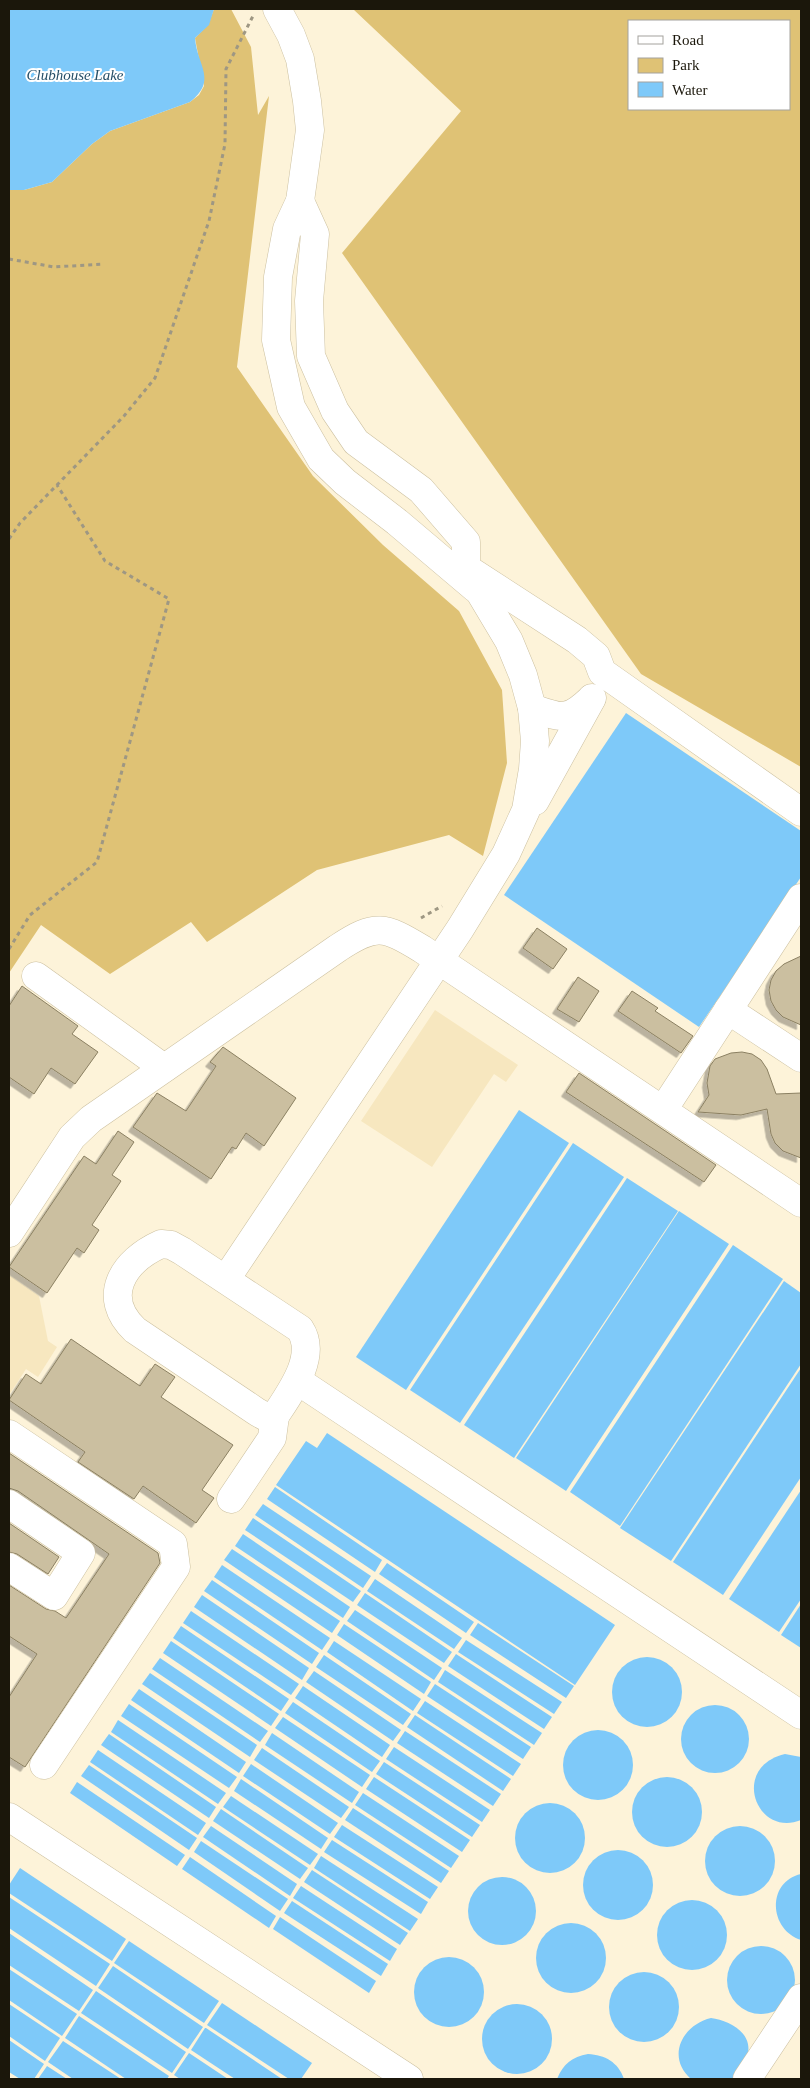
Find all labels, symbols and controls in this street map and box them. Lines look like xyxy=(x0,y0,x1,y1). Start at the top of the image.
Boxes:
legend xyxy=(628,20,790,110)
text: Road xyxy=(672,32,704,48)
text: Park xyxy=(672,57,700,73)
water label: Clubhouse Lake xyxy=(26,67,124,83)
text: Water xyxy=(672,82,707,98)

